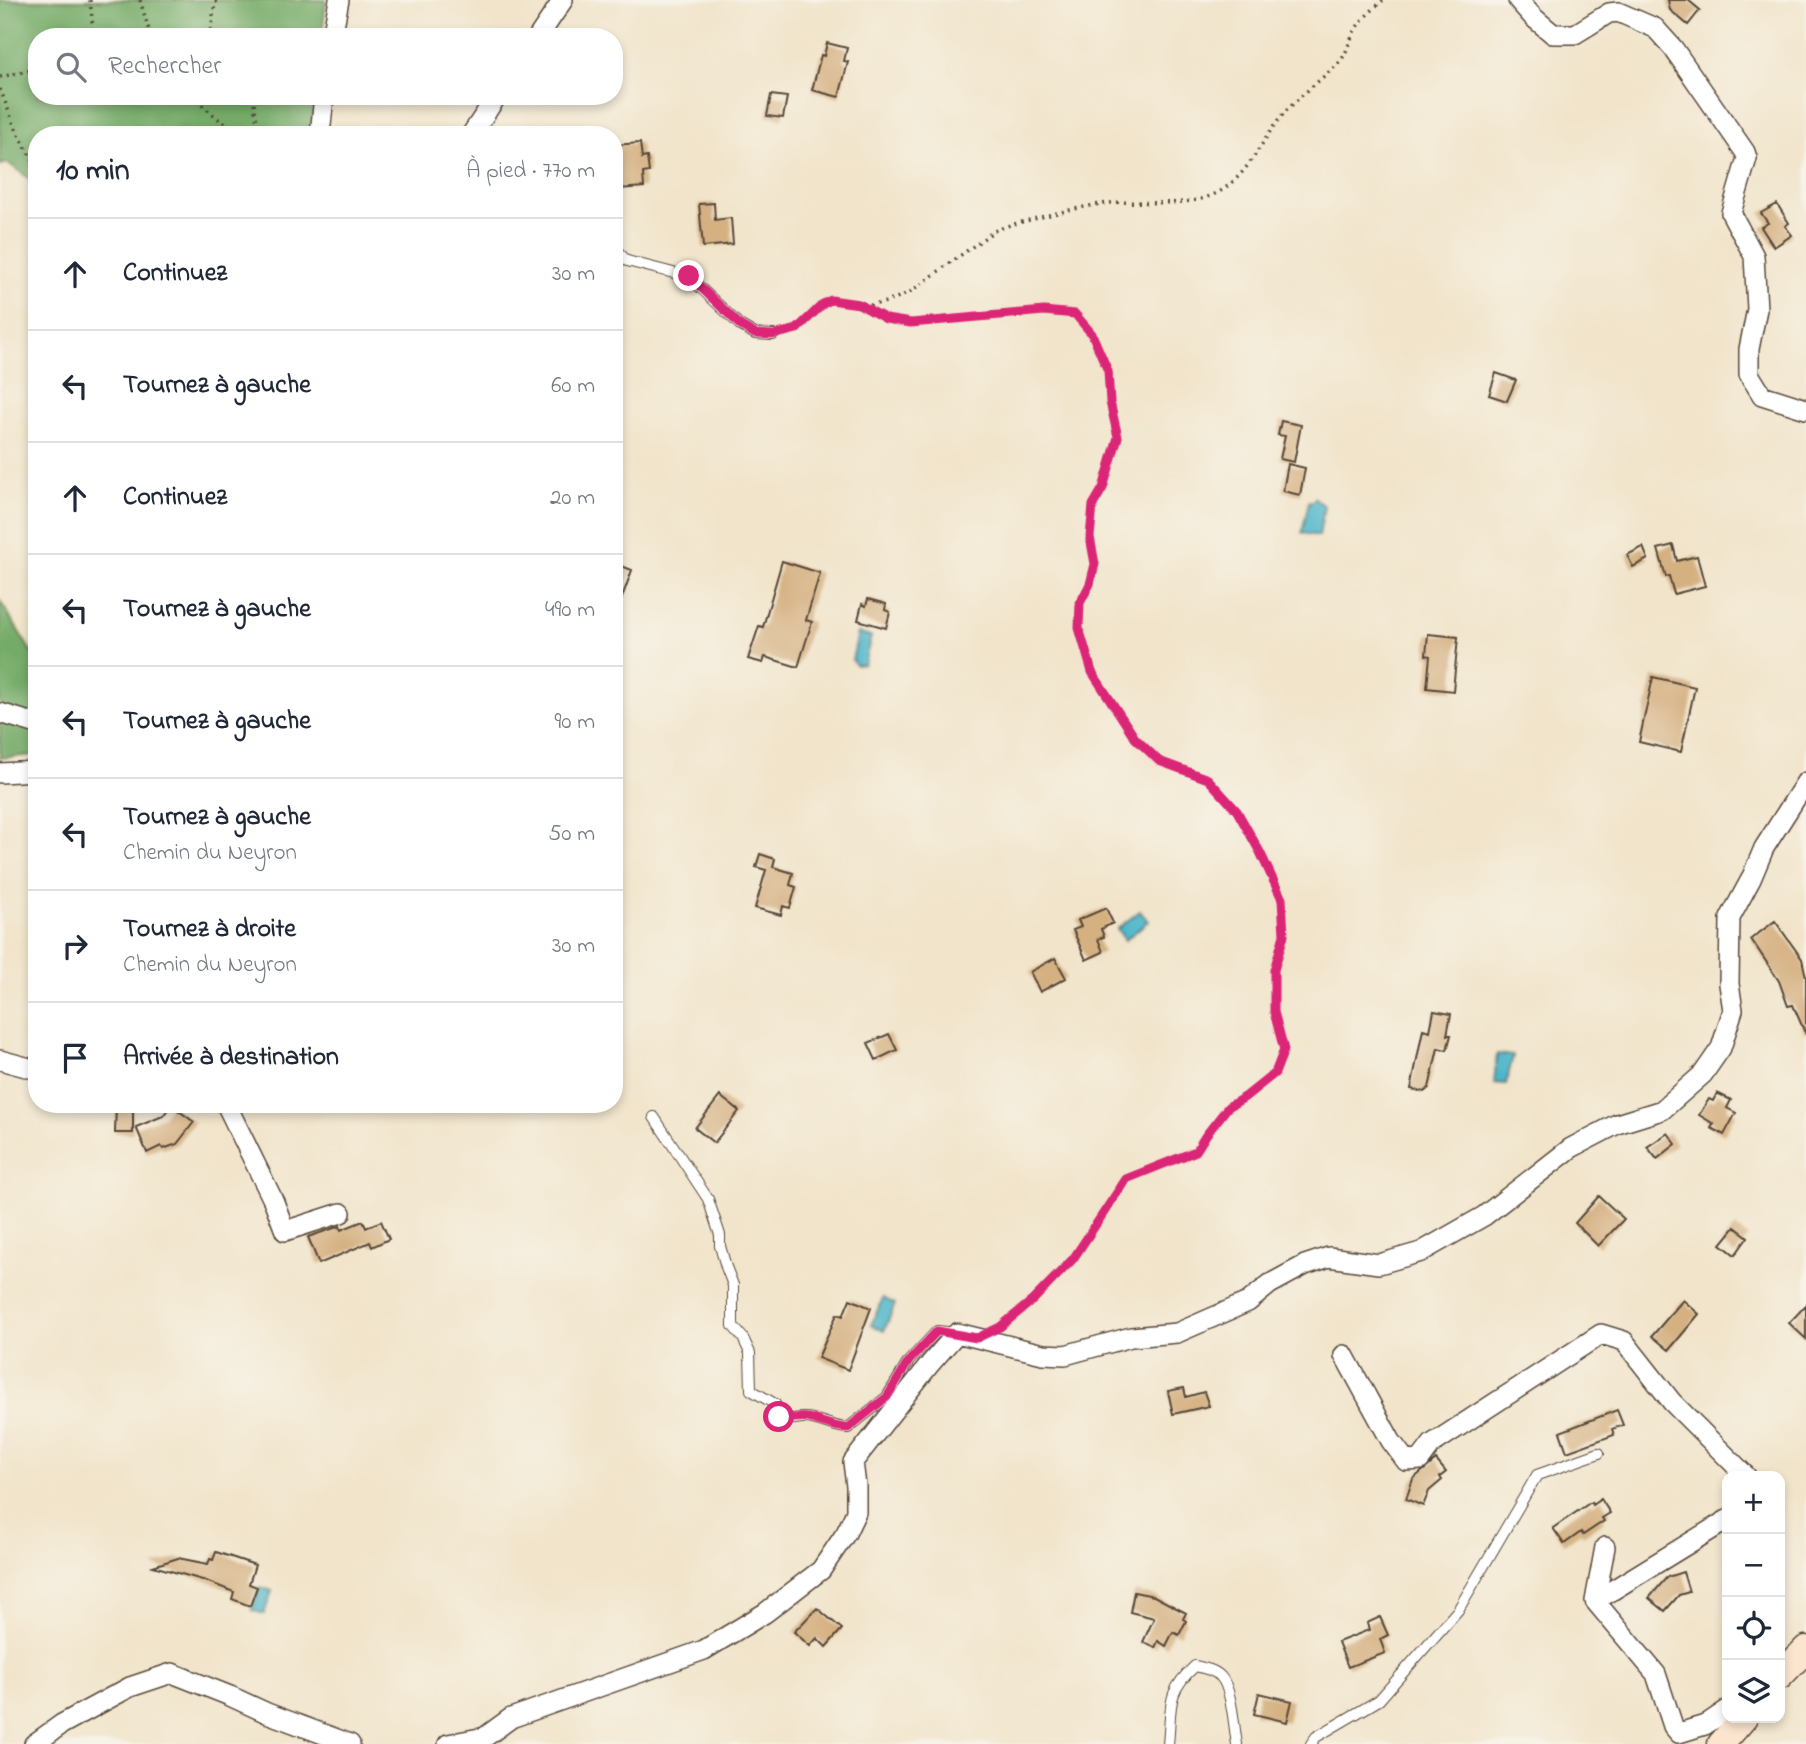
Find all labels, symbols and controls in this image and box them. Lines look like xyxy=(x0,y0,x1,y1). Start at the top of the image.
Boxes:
search box xyxy=(28,28,623,105)
icon: search xyxy=(52,48,90,86)
text: Rechercher xyxy=(108,48,221,86)
text: 10 min xyxy=(56,150,129,194)
text: À pied · 770 m xyxy=(466,155,595,188)
icon: ahead xyxy=(56,255,94,293)
text: Continuez xyxy=(123,255,227,293)
text: 30 m xyxy=(552,258,595,291)
route end xyxy=(673,260,704,291)
icon: left xyxy=(56,367,94,405)
text: Tournez à gauche xyxy=(123,367,311,405)
text: 60 m xyxy=(551,370,595,403)
icon: ahead xyxy=(56,479,94,517)
text: Continuez xyxy=(123,479,227,517)
text: 20 m xyxy=(550,482,595,515)
icon: left xyxy=(56,591,94,629)
text: Tournez à gauche xyxy=(123,591,311,629)
text: 490 m xyxy=(545,594,595,627)
icon: left xyxy=(56,703,94,741)
text: Tournez à gauche xyxy=(123,703,311,741)
text: 90 m xyxy=(555,706,595,739)
text: Tournez à gauche xyxy=(123,799,311,837)
icon: left xyxy=(56,815,94,853)
text: 50 m xyxy=(548,818,595,851)
text: Chemin du Neyron xyxy=(123,837,297,870)
text: Tournez à droite xyxy=(123,911,296,949)
icon: right xyxy=(56,927,94,965)
text: 30 m xyxy=(552,930,595,963)
text: Chemin du Neyron xyxy=(123,949,297,982)
icon: arrive xyxy=(56,1039,94,1077)
text: Arrivée à destination xyxy=(123,1039,339,1077)
route start xyxy=(763,1401,794,1432)
map controls xyxy=(1722,1471,1785,1723)
button: + xyxy=(1722,1471,1785,1534)
button: − xyxy=(1722,1534,1785,1597)
button: locate xyxy=(1722,1597,1785,1660)
button: layers xyxy=(1722,1660,1785,1723)

